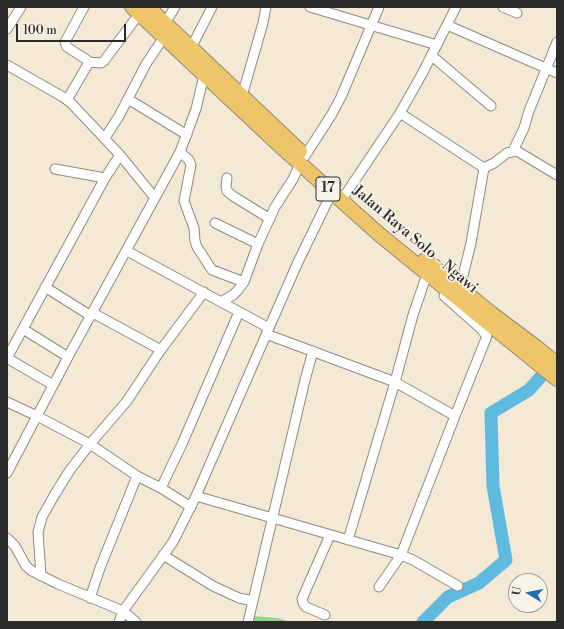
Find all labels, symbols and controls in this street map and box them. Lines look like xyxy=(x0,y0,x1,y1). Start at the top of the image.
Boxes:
scale bar xyxy=(18,16,128,42)
text: 100 m xyxy=(23,23,57,38)
road number: 17 xyxy=(316,177,340,201)
street label: Jalan Raya Solo - Ngawi xyxy=(349,182,481,298)
north arrow xyxy=(508,573,548,613)
text: U xyxy=(510,586,525,597)

